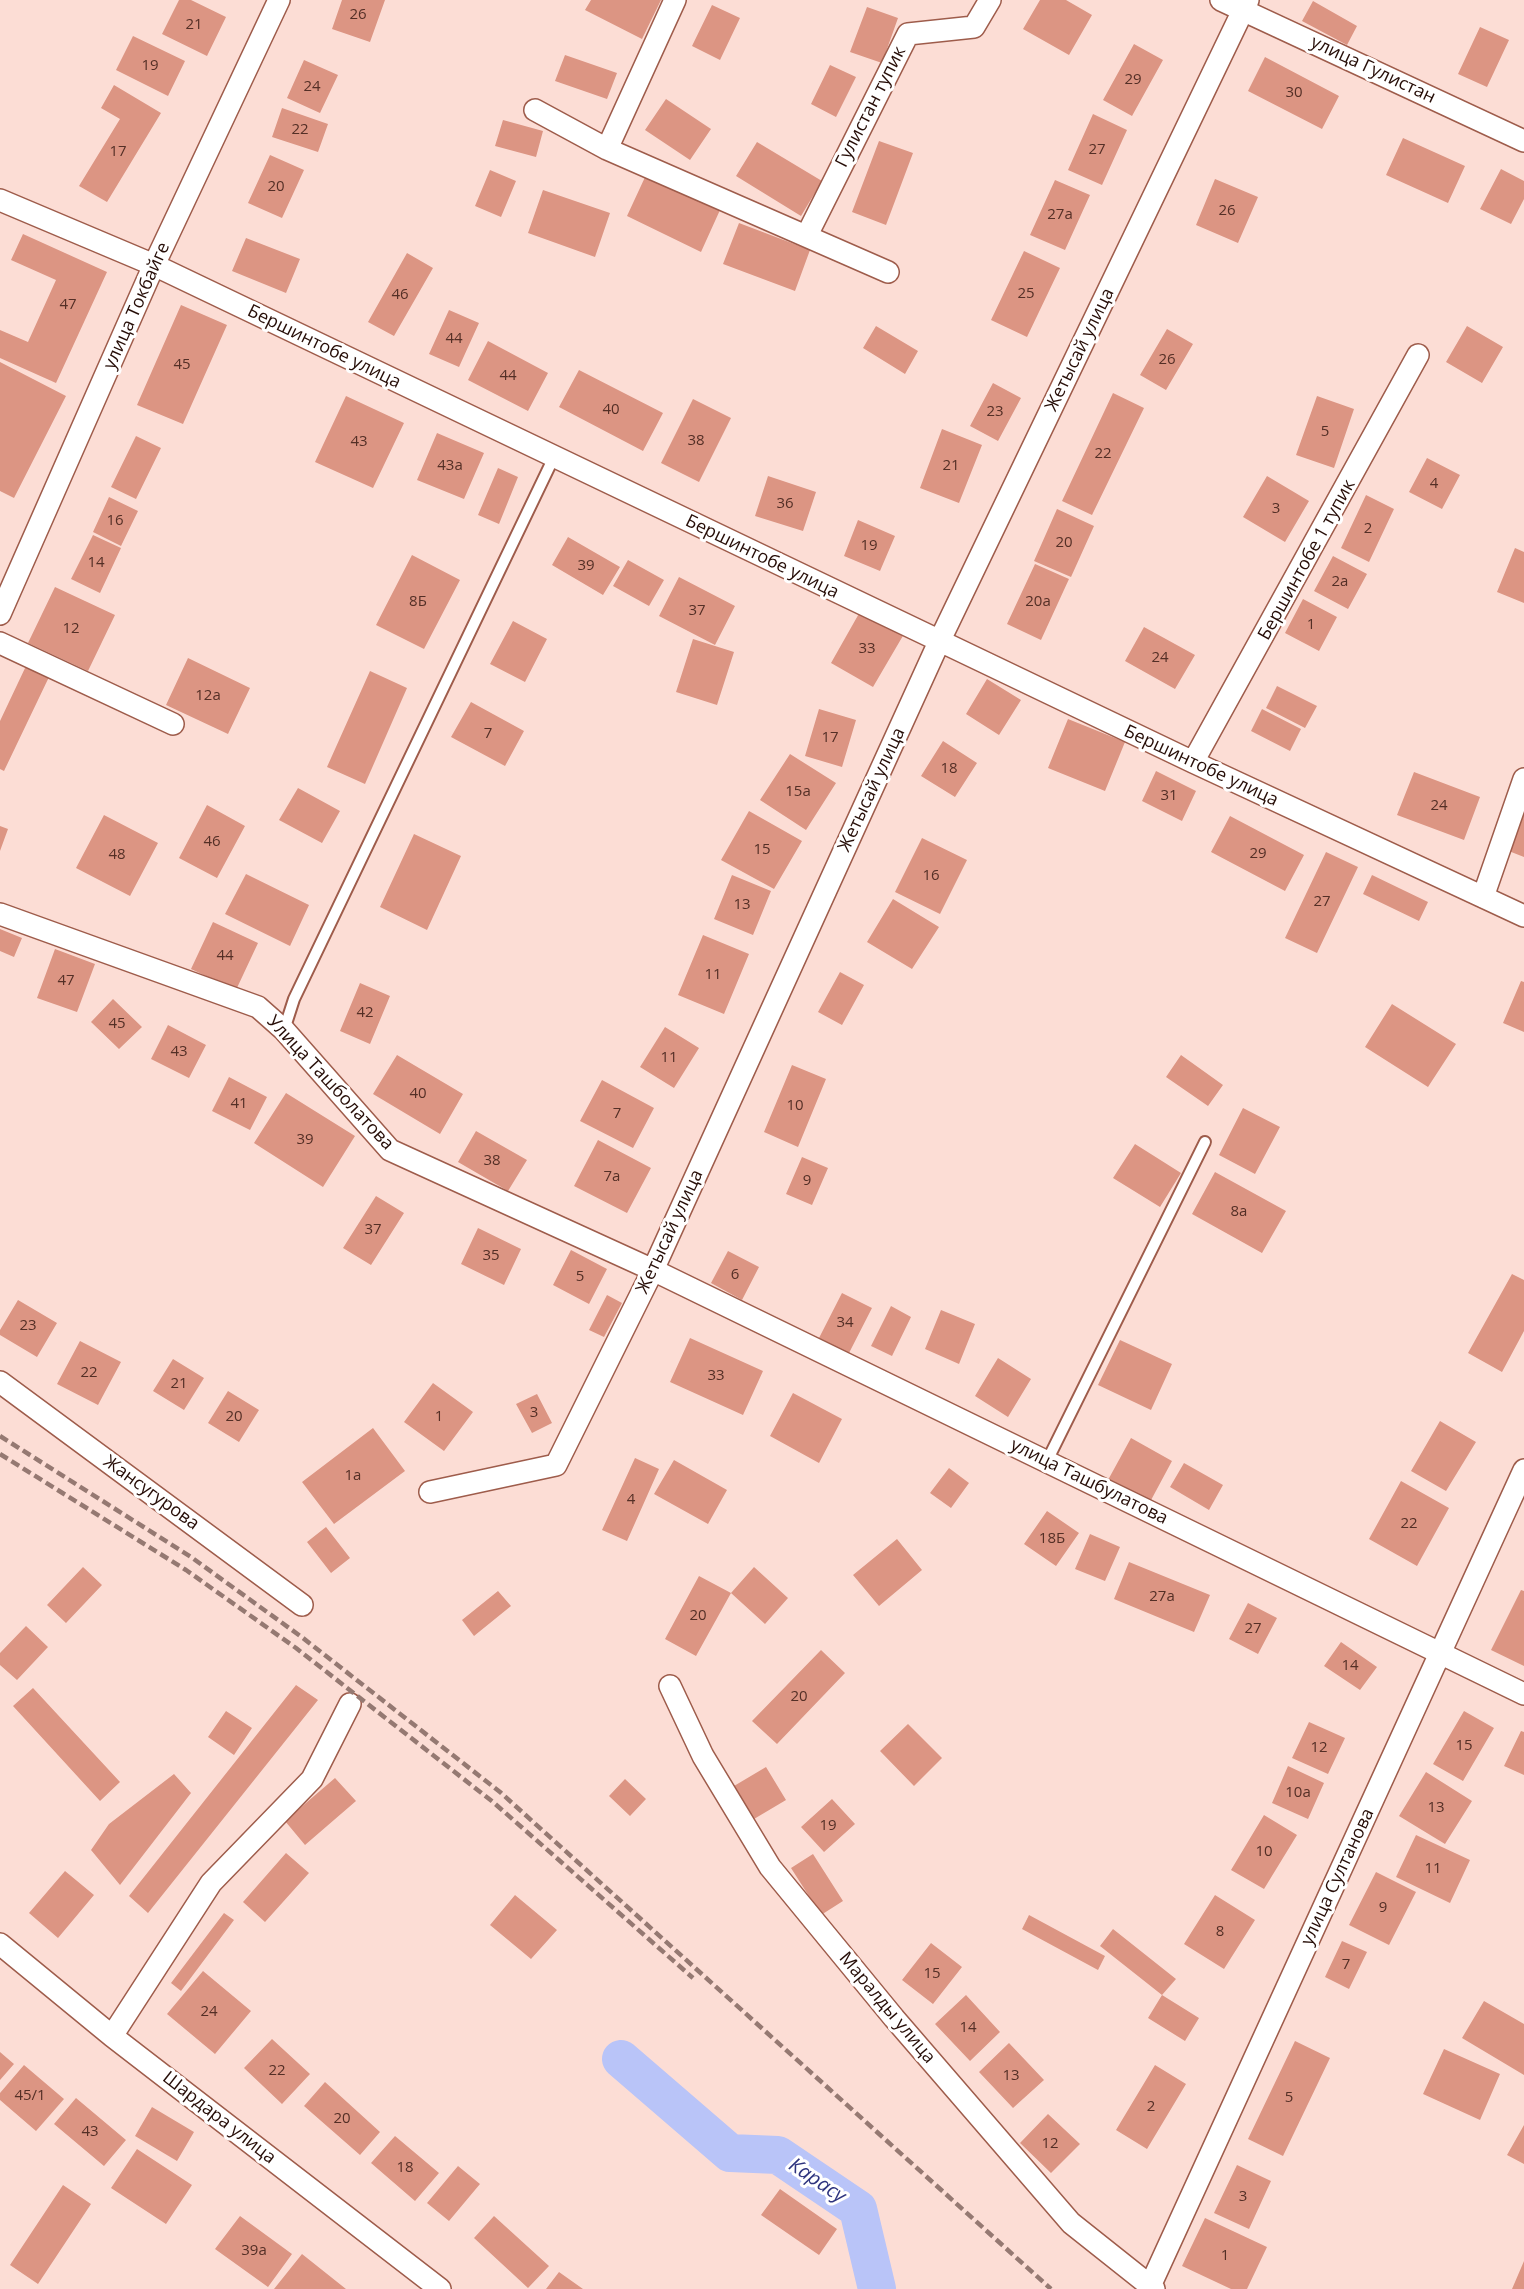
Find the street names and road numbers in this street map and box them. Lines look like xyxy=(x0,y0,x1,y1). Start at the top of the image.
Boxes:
street label: улица Гулистан xyxy=(1307,32,1439,108)
street label: Гулистан тупик xyxy=(831,43,911,171)
street label: улица Токбайге xyxy=(99,239,175,373)
street label: Жетысай улица xyxy=(1041,285,1119,415)
street label: Бершинтобе улица xyxy=(244,301,404,393)
street label: Бершинтобе 1 тупик xyxy=(1254,476,1360,644)
street label: Бершинтобе улица xyxy=(682,511,842,603)
street label: Бершинтобе улица xyxy=(1120,721,1282,811)
street label: Жетысай улица xyxy=(834,725,910,855)
street label: Улица Ташболатова xyxy=(262,1011,398,1155)
street label: Жетысай улица xyxy=(632,1167,708,1297)
street label: улица Ташбулатова xyxy=(1007,1435,1171,1529)
street label: Жансугурова xyxy=(99,1451,203,1535)
street label: улица Султанова xyxy=(1297,1805,1379,1949)
street label: Маралды улица xyxy=(834,1948,940,2068)
street label: Шардара улица xyxy=(158,2067,280,2169)

